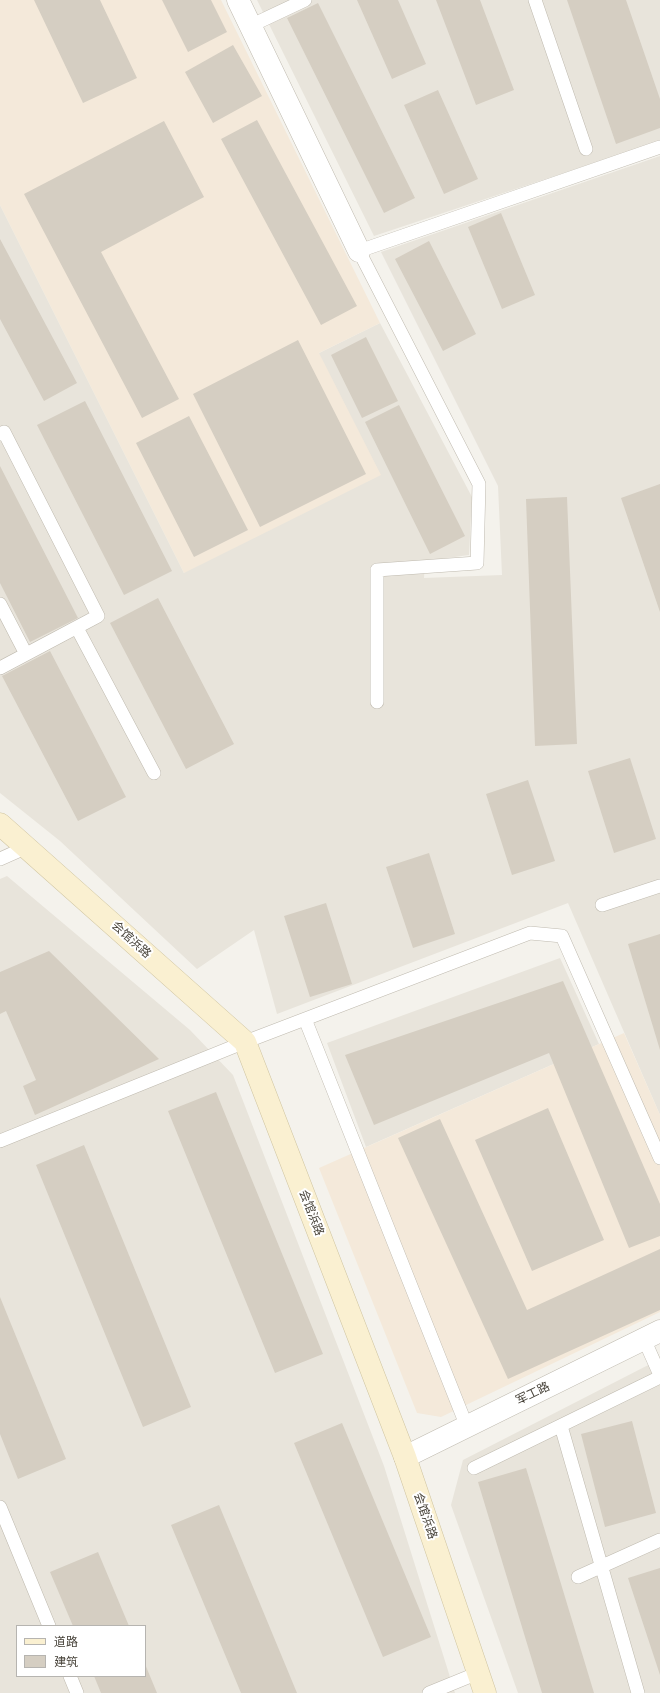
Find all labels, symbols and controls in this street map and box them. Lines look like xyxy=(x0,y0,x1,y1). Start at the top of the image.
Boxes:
street label: 会馆浜路 xyxy=(108,919,154,961)
street label: 会馆浜路 xyxy=(296,1188,326,1238)
street label: 军工路 xyxy=(514,1380,552,1408)
street label: 会馆浜路 xyxy=(410,1491,440,1541)
legend xyxy=(16,1625,146,1677)
text: 道路 xyxy=(54,1634,78,1650)
text: 建筑 xyxy=(54,1654,78,1670)

